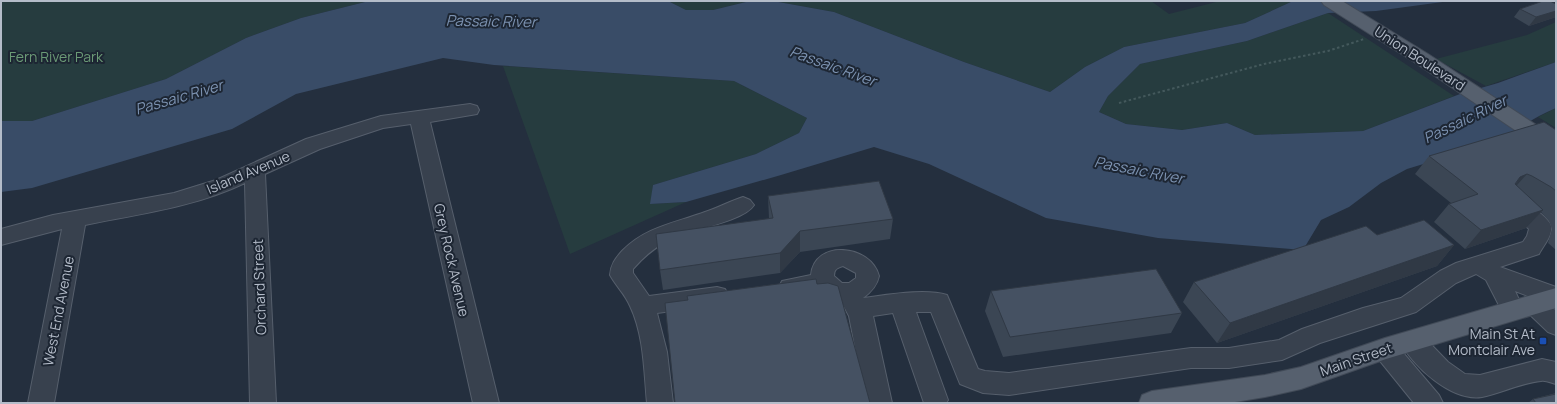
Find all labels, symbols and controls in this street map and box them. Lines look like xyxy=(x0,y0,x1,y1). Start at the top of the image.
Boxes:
water label: Passaic River xyxy=(446,10,539,32)
street label: Union Boulevard xyxy=(1371,21,1469,95)
water label: Passaic River xyxy=(787,41,881,92)
park label: Fern River Park xyxy=(9,47,104,66)
water label: Passaic River xyxy=(133,74,228,120)
water label: Passaic River xyxy=(1420,89,1513,148)
street label: Island Avenue xyxy=(203,146,293,198)
water label: Passaic River xyxy=(1093,151,1188,189)
street label: Grey Rock Avenue xyxy=(430,202,474,318)
street label: Orchard Street xyxy=(248,238,270,335)
street label: West End Avenue xyxy=(38,254,78,368)
place label: Main St At Montclair Ave xyxy=(1448,324,1535,359)
marker: Main St At Montclair Ave xyxy=(1538,336,1548,346)
street label: Main Street xyxy=(1317,338,1395,380)

